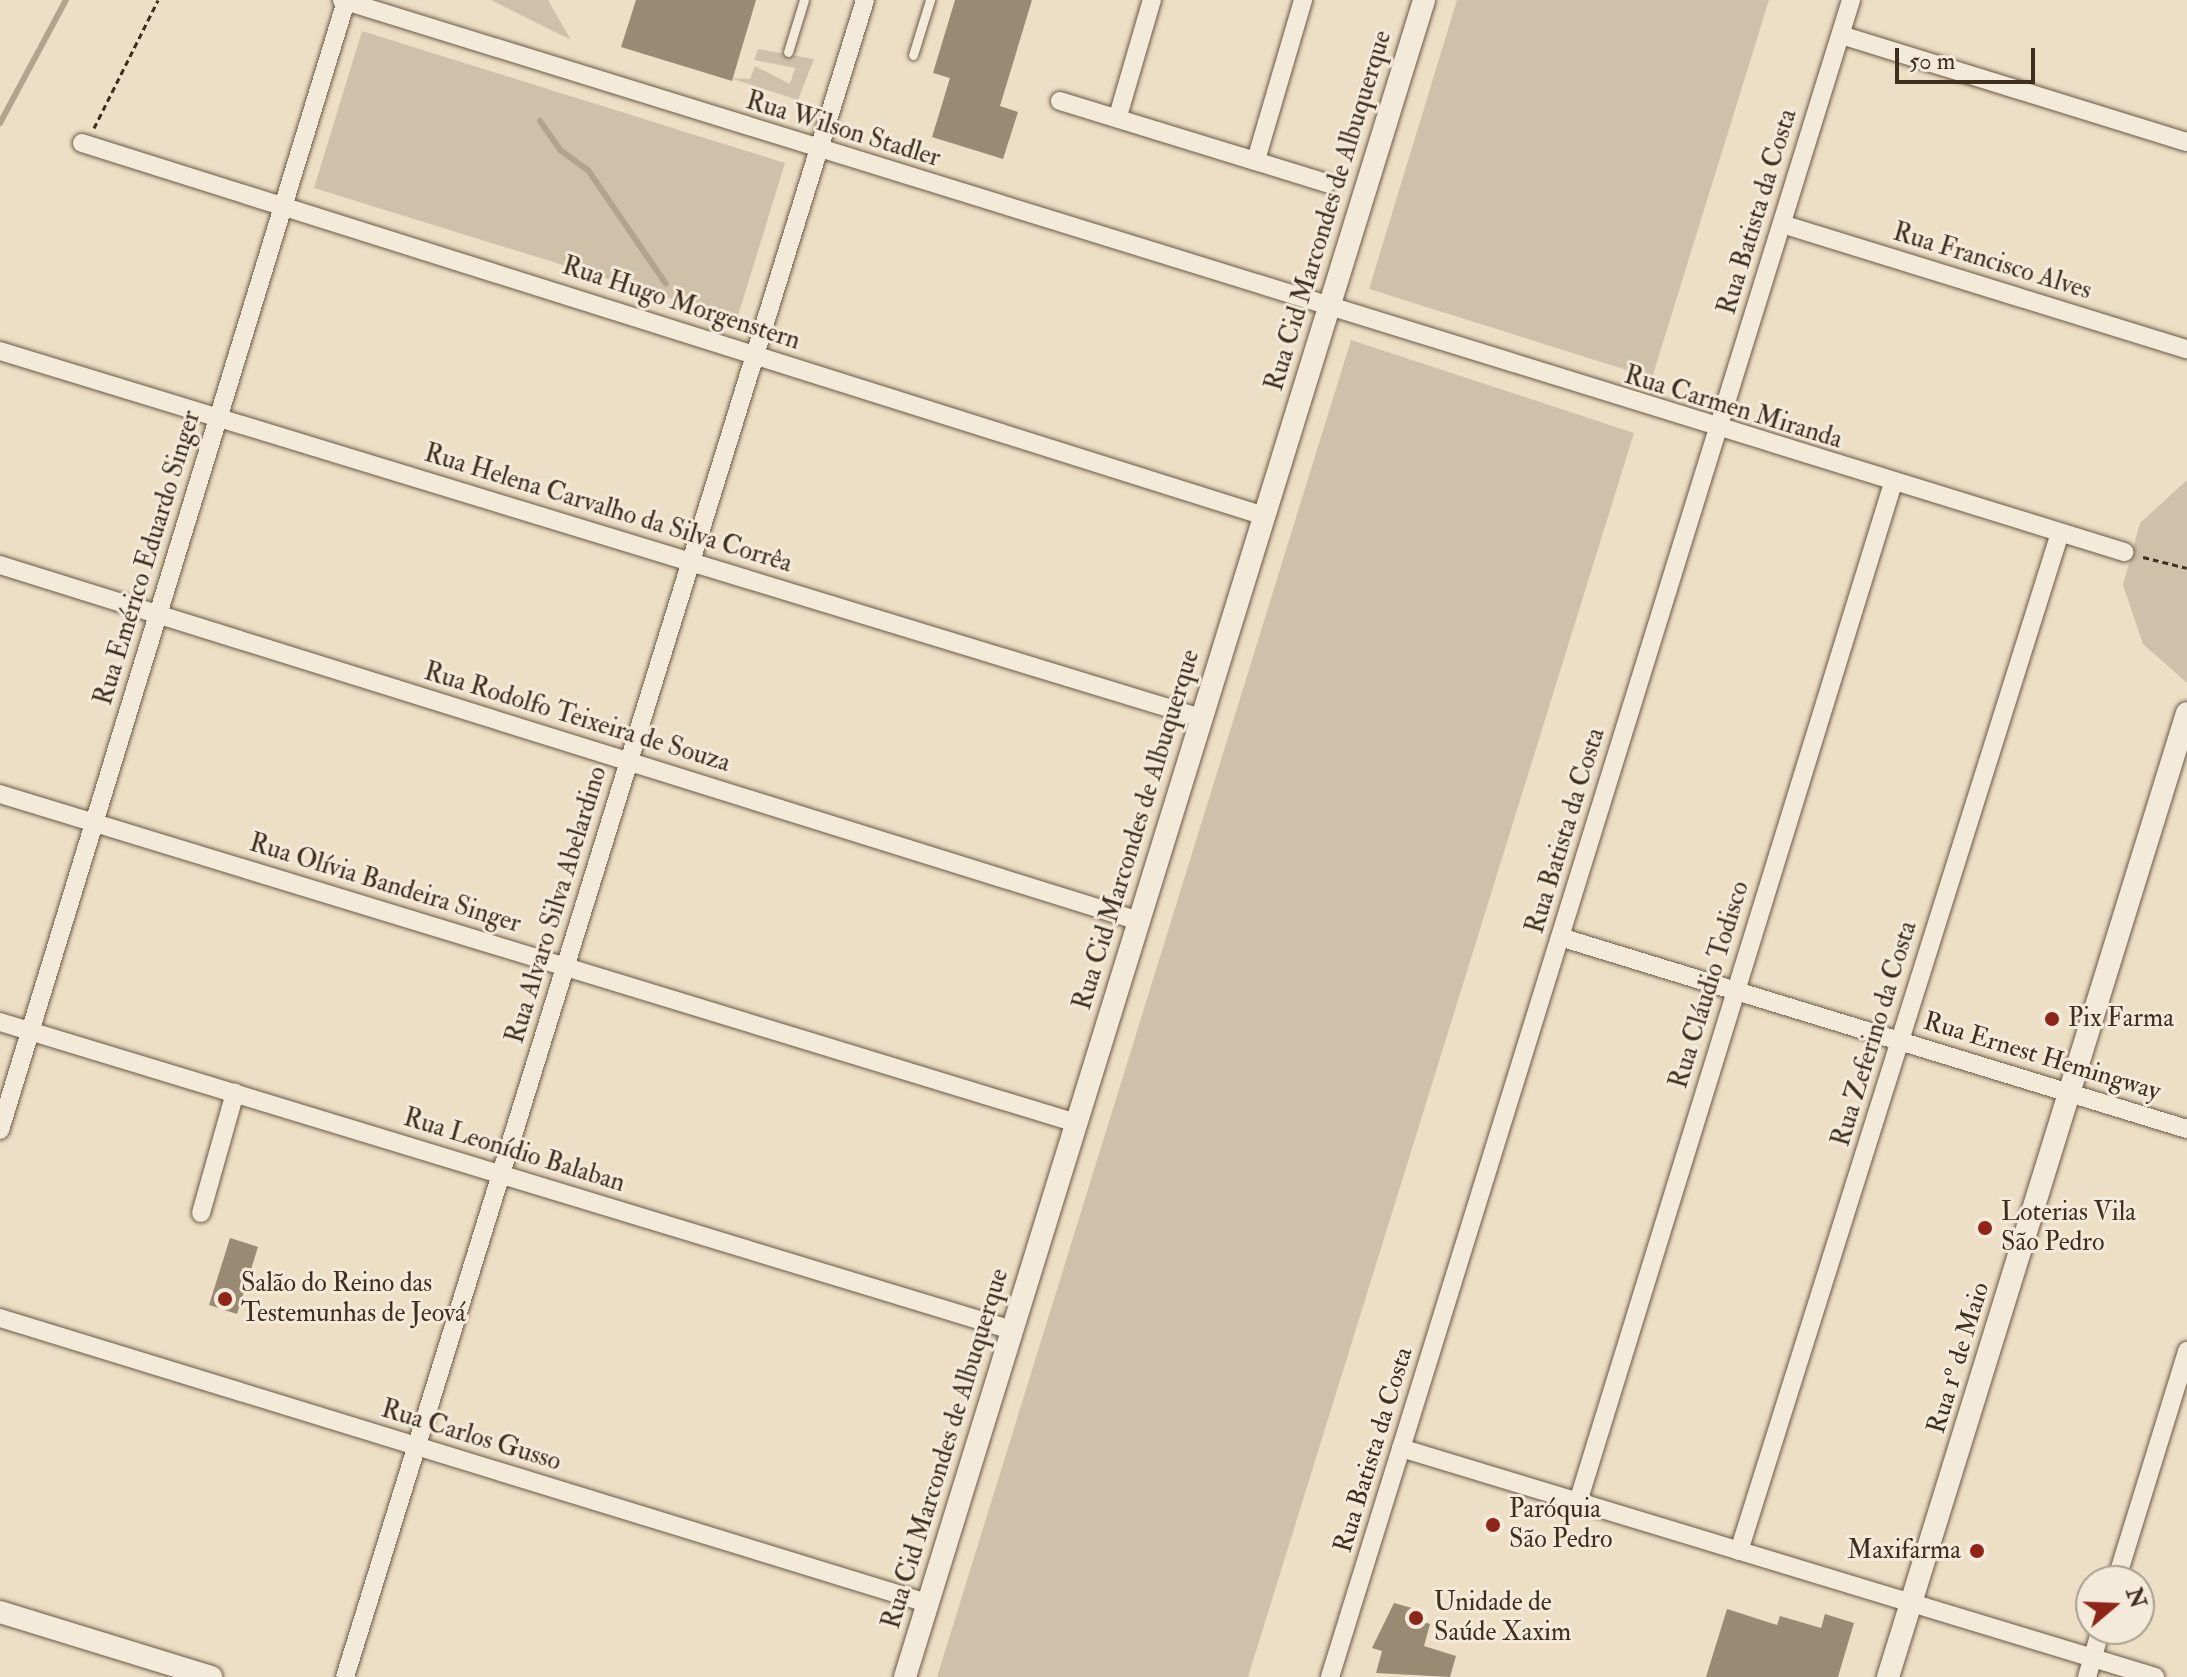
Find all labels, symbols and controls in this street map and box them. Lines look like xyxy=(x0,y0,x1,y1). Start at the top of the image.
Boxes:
street label: Rua Cid Marcondes de Albuquerque xyxy=(1259,27,1399,395)
scale bar xyxy=(1899,32,2039,82)
text: 50 m xyxy=(1909,46,1955,77)
street label: Rua Wilson Stadler xyxy=(742,86,944,174)
street label: Rua Batista da Costa xyxy=(1712,106,1804,318)
street label: Rua Francisco Alves xyxy=(1889,217,2095,307)
street label: Rua Hugo Morgenstern xyxy=(558,251,804,357)
street label: Rua Carmen Miranda xyxy=(1620,360,1846,456)
street label: Rua Emérico Eduardo Singer xyxy=(88,407,208,709)
street label: Rua Helena Carvalho da Silva Corrêa xyxy=(420,438,796,580)
street label: Rua Cid Marcondes de Albuquerque xyxy=(1067,646,1207,1014)
street label: Rua Rodolfo Teixeira de Souza xyxy=(420,657,734,779)
street label: Rua Batista da Costa xyxy=(1520,725,1612,937)
street label: Rua Alvaro Silva Abelardino xyxy=(500,763,614,1047)
street label: Rua Olívia Bandeira Singer xyxy=(245,828,525,940)
street label: Rua Cláudio Todisco xyxy=(1664,877,1756,1093)
street label: Rua Zeferino da Costa xyxy=(1826,918,1924,1150)
place label: Pix Farma xyxy=(2068,1003,2174,1035)
street label: Rua Ernest Hemingway xyxy=(1920,1006,2164,1108)
marker: Pix Farma xyxy=(2043,1010,2061,1028)
street label: Rua Leonídio Balaban xyxy=(400,1102,628,1200)
place label: Loterias Vila São Pedro xyxy=(2001,1197,2136,1258)
marker: Loterias Vila São Pedro xyxy=(1976,1219,1994,1237)
street label: Rua Cid Marcondes de Albuquerque xyxy=(876,1265,1016,1633)
place label: Salão do Reino das Testemunhas de Jeová xyxy=(241,1268,466,1330)
street label: Rua 1º de Maio xyxy=(1921,1279,1997,1437)
marker: Salão do Reino das Testemunhas de Jeová xyxy=(216,1290,234,1308)
street label: Rua Batista da Costa xyxy=(1328,1344,1420,1556)
street label: Rua Carlos Gusso xyxy=(377,1394,565,1478)
place label: Paróquia São Pedro xyxy=(1509,1494,1612,1556)
marker: Paróquia São Pedro xyxy=(1484,1516,1502,1534)
place label: Maxifarma xyxy=(1847,1535,1961,1567)
marker: Maxifarma xyxy=(1968,1542,1986,1560)
north arrow xyxy=(2075,1565,2155,1645)
text: N xyxy=(2119,1584,2152,1612)
place label: Unidade de Saúde Xaxim xyxy=(1434,1587,1571,1648)
marker: Unidade de Saúde Xaxim xyxy=(1405,1607,1427,1629)

